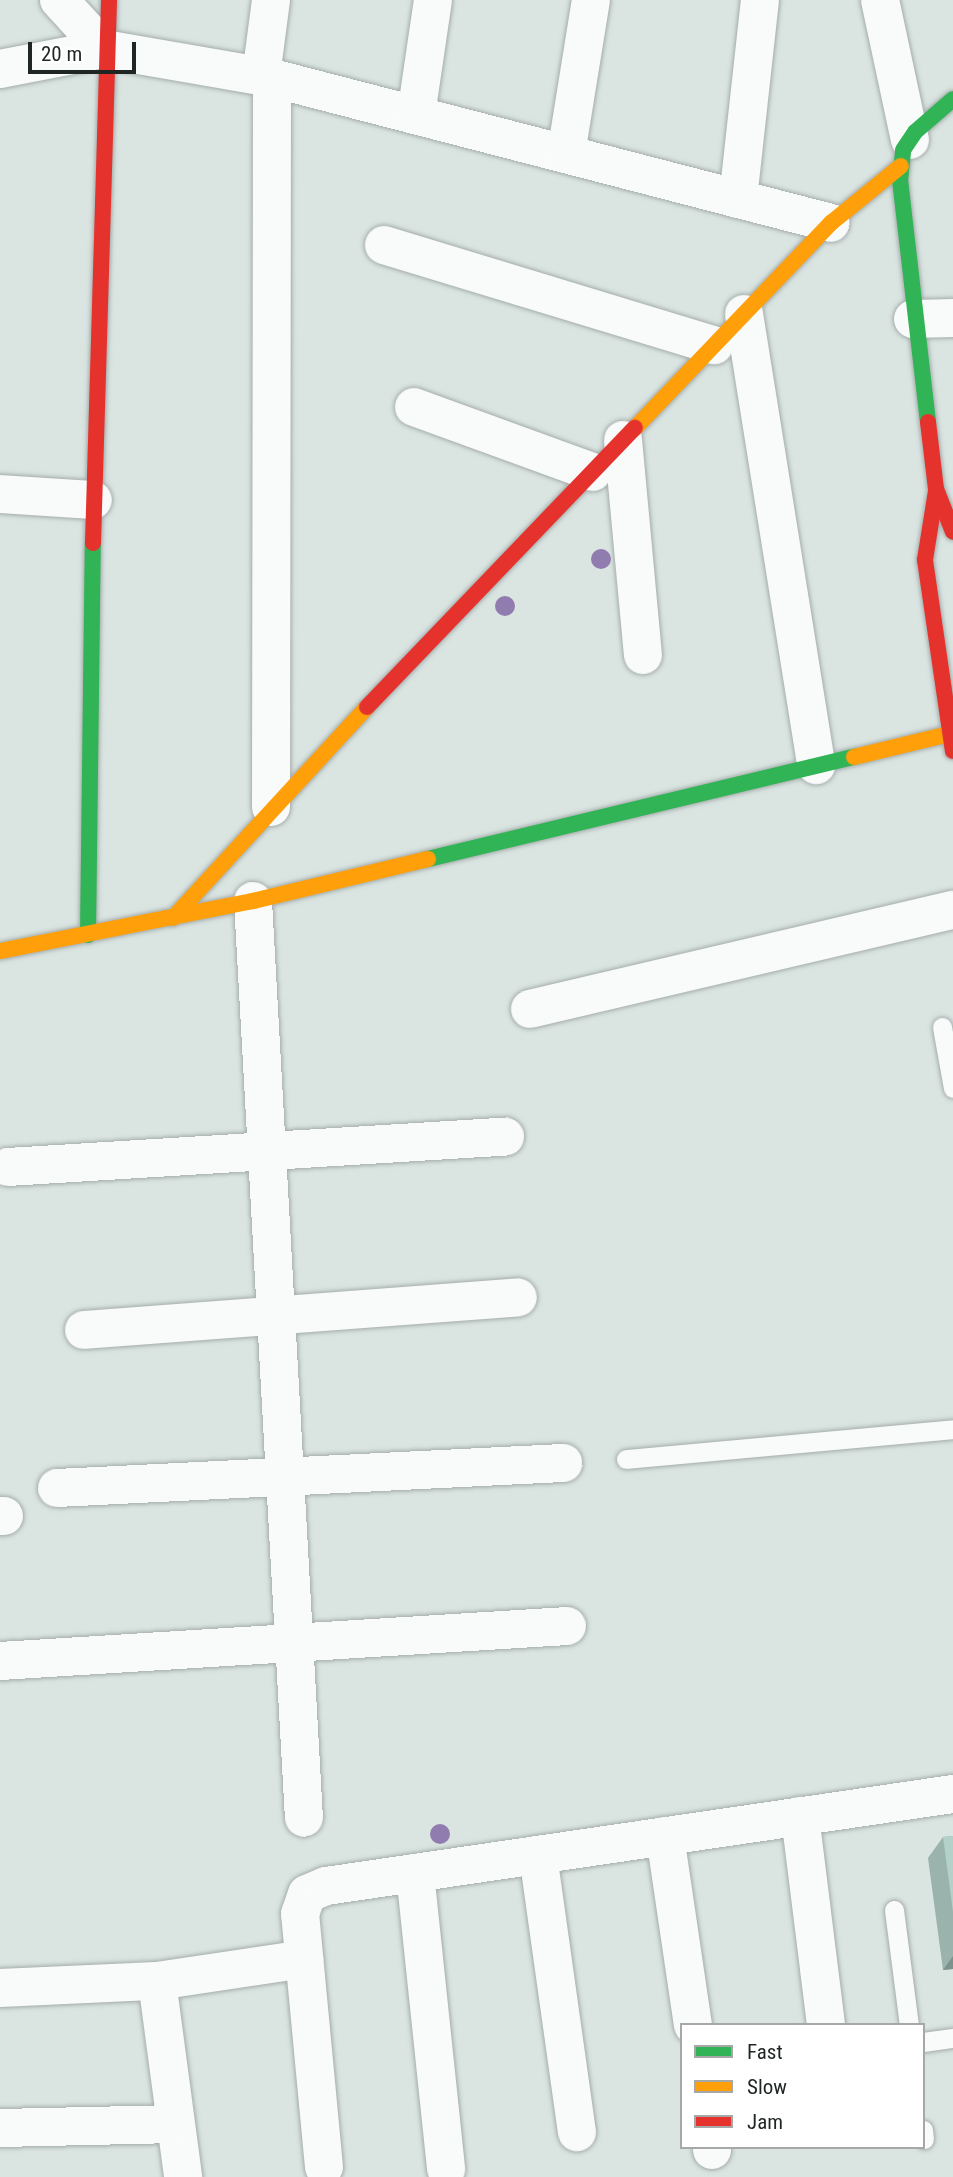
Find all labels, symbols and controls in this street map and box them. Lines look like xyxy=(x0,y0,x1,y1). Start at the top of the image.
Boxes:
scale bar xyxy=(32,28,140,72)
text: 20 m xyxy=(41,42,82,66)
legend xyxy=(680,2023,925,2149)
text: Fast xyxy=(747,2040,783,2064)
text: Slow xyxy=(747,2075,787,2099)
text: Jam xyxy=(747,2110,783,2134)

